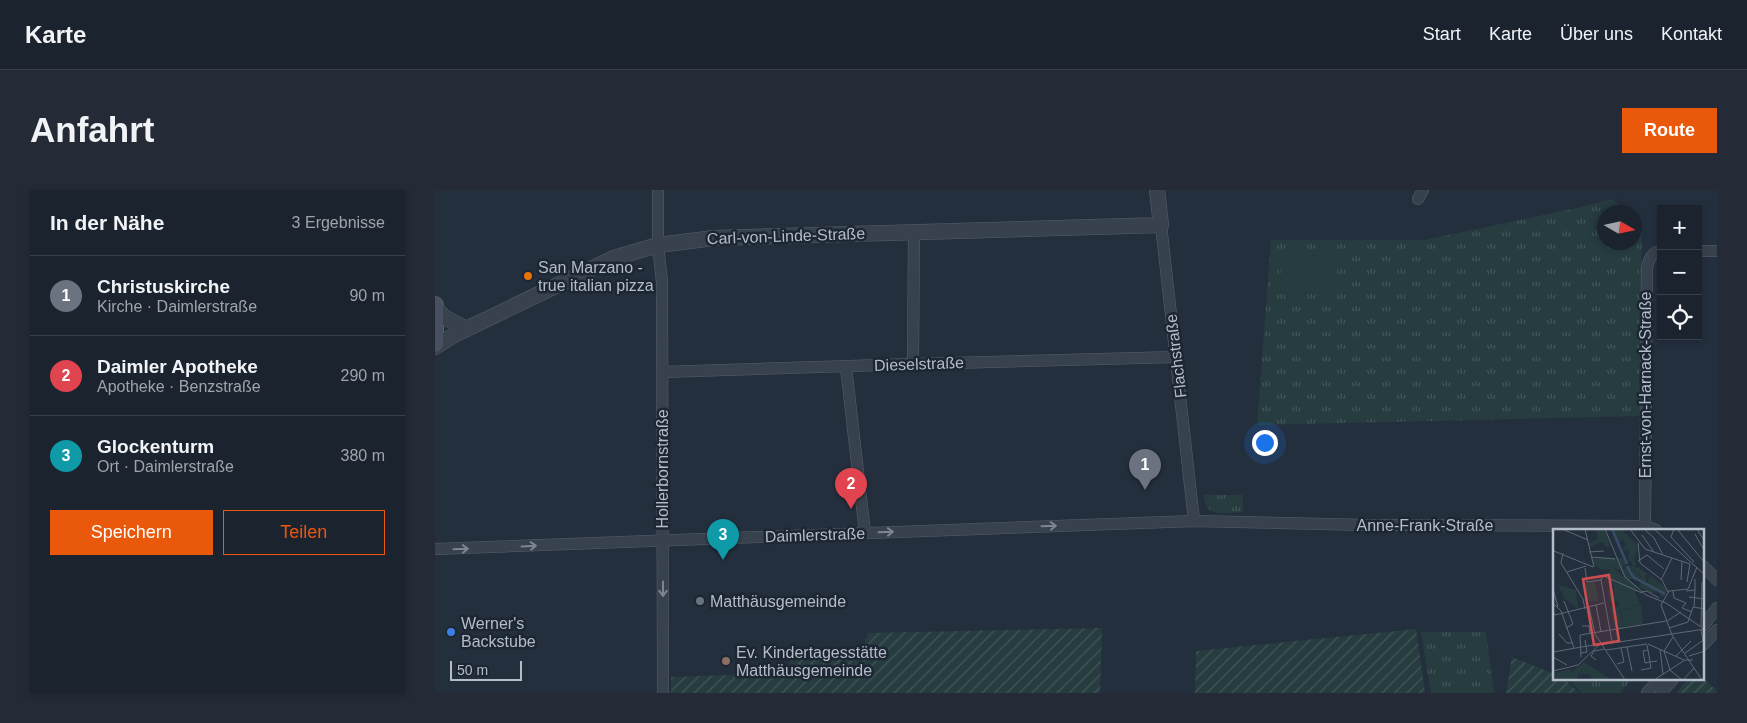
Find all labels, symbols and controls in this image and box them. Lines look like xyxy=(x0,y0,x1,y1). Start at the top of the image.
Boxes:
text: Karte xyxy=(25,21,86,48)
text: Start xyxy=(1423,24,1461,44)
text: Karte xyxy=(1489,24,1532,44)
text: Über uns xyxy=(1560,24,1633,44)
text: Kontakt xyxy=(1661,24,1722,44)
button: Route xyxy=(1622,108,1717,153)
text: Anfahrt xyxy=(30,110,154,149)
north arrow xyxy=(1597,205,1642,250)
map controls xyxy=(1657,205,1702,340)
button: + xyxy=(1657,205,1702,250)
text: In der Nähe xyxy=(50,211,164,234)
text: 3 Ergebnisse xyxy=(292,214,385,231)
street label: Carl-von-Linde-Straße xyxy=(707,225,865,247)
button: − xyxy=(1657,250,1702,295)
place label: San Marzano - true italian pizza xyxy=(538,259,654,294)
marker: San Marzano - true italian pizza xyxy=(522,270,534,282)
text: Christuskirche xyxy=(97,276,230,297)
text: 1 xyxy=(62,287,70,304)
text: 90 m xyxy=(349,287,385,304)
street label: Ernst-von-Harnack-Straße xyxy=(1637,292,1654,478)
button: locate xyxy=(1657,295,1702,340)
text: Kirche · Daimlerstraße xyxy=(97,298,257,315)
street label: Flachstraße xyxy=(1162,313,1190,399)
street label: Dieselstraße xyxy=(874,354,964,374)
text: Daimler Apotheke xyxy=(97,356,258,377)
text: 2 xyxy=(62,367,70,384)
text: 290 m xyxy=(341,367,385,384)
text: Apotheke · Benzstraße xyxy=(97,378,261,395)
street label: Hollerbornstraße xyxy=(654,409,671,529)
your location xyxy=(1252,430,1278,456)
text: Glockenturm xyxy=(97,436,214,457)
text: 3 xyxy=(62,447,70,464)
text: 380 m xyxy=(341,447,385,464)
pin: 1 xyxy=(1129,449,1161,490)
text: Ort · Daimlerstraße xyxy=(97,458,234,475)
pin: 2 xyxy=(835,468,867,509)
button: Speichern xyxy=(50,510,213,555)
button: Teilen xyxy=(223,510,385,555)
street label: Anne-Frank-Straße xyxy=(1357,517,1494,534)
pin: 3 xyxy=(707,519,739,560)
one-way arrow xyxy=(1040,522,1056,531)
street label: Daimlerstraße xyxy=(764,525,866,545)
one-way arrow xyxy=(878,528,894,537)
inset map xyxy=(1553,529,1705,680)
one-way arrow xyxy=(520,541,536,550)
one-way arrow xyxy=(453,544,469,553)
one-way arrow xyxy=(658,581,668,597)
place label: Matthäusgemeinde xyxy=(710,593,846,610)
marker: Matthäusgemeinde xyxy=(694,595,706,607)
place label: Werner's Backstube xyxy=(461,615,536,650)
marker: Werner's Backstube xyxy=(445,626,457,638)
place label: Ev. Kindertagesstätte Matthäusgemeinde xyxy=(736,644,887,679)
marker: Ev. Kindertagesstätte Matthäusgemeinde xyxy=(720,655,732,667)
scale bar xyxy=(450,658,523,681)
text: 50 m xyxy=(457,662,488,678)

